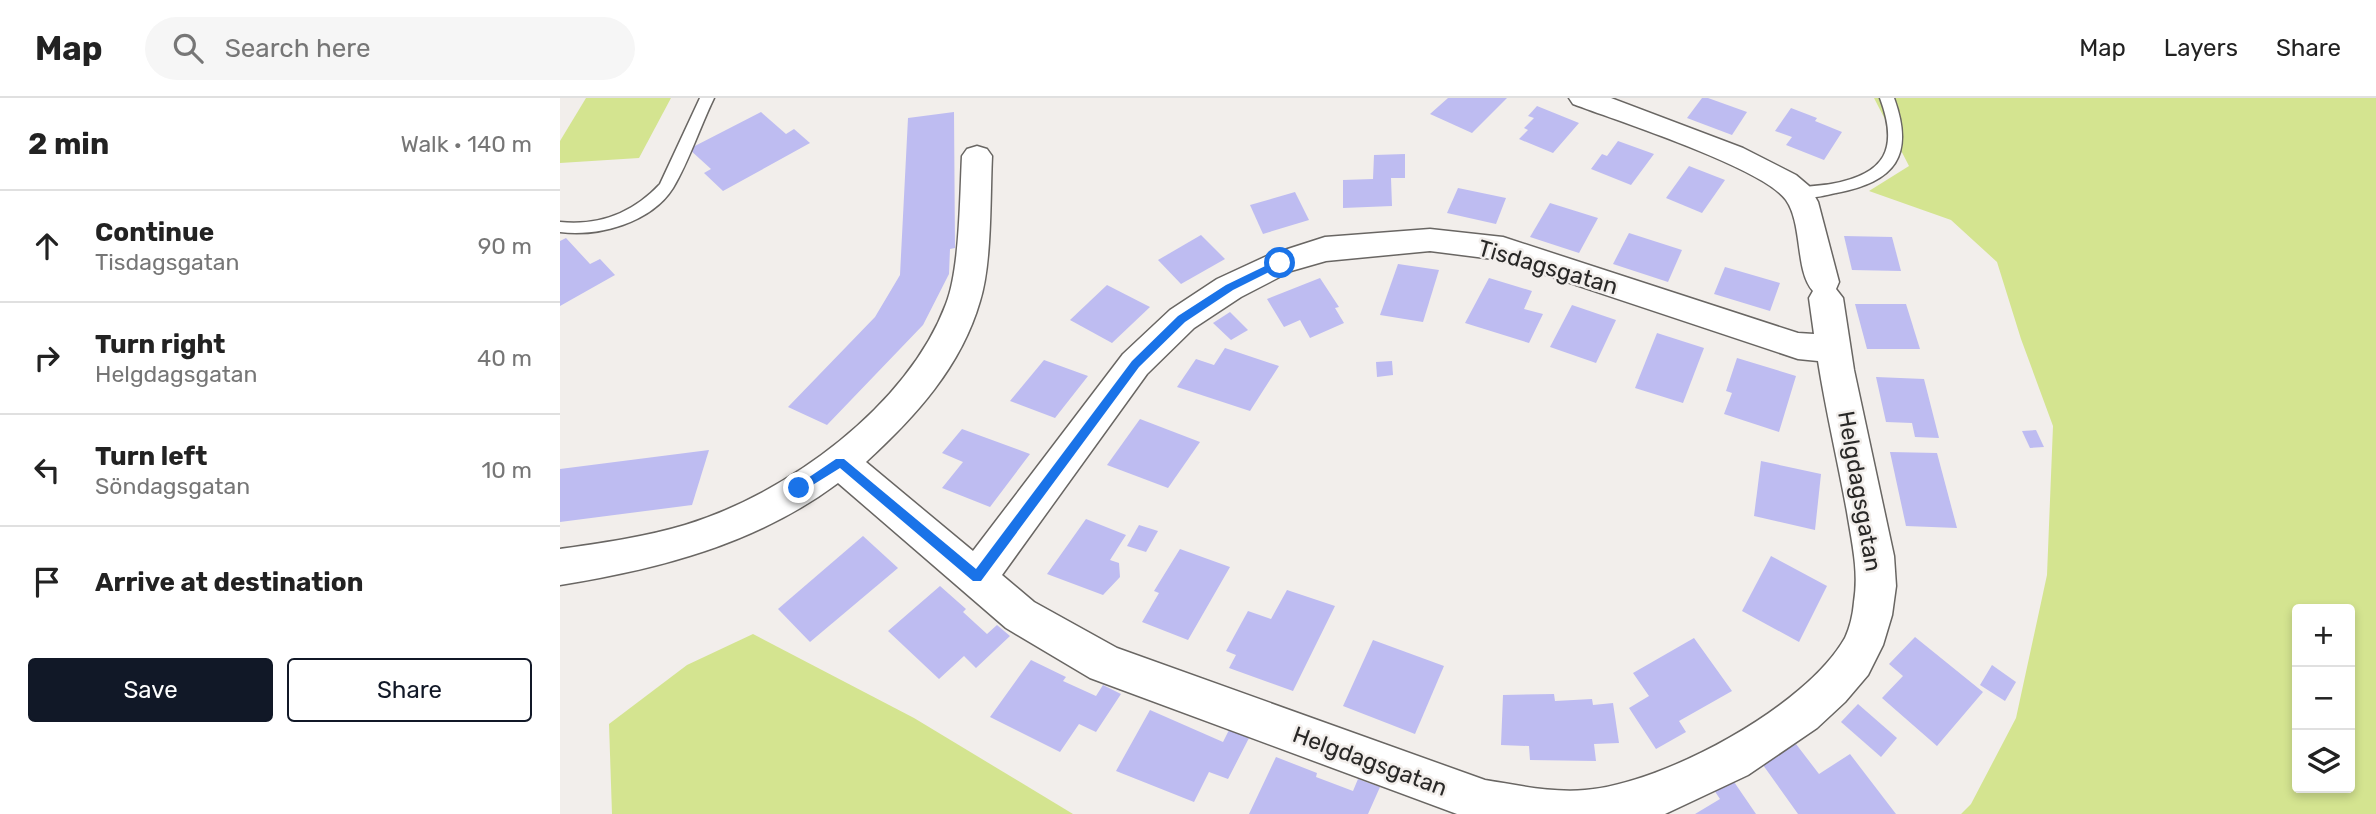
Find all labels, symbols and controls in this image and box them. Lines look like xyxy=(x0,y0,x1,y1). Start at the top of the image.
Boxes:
search box xyxy=(145,17,635,80)
text: Map xyxy=(35,29,103,68)
icon: search xyxy=(169,29,207,67)
text: Search here xyxy=(225,33,370,64)
text: Map xyxy=(2079,34,2126,62)
text: Layers xyxy=(2164,34,2238,62)
text: Share xyxy=(2276,34,2341,62)
text: 2 min xyxy=(28,126,109,162)
text: Walk · 140 m xyxy=(400,130,532,158)
text: Continue xyxy=(95,217,214,248)
icon: ahead xyxy=(28,227,66,265)
text: 90 m xyxy=(478,232,532,260)
street label: Tisdagsgatan xyxy=(1475,234,1621,300)
route start xyxy=(1264,247,1295,278)
text: Tisdagsgatan xyxy=(95,248,239,276)
text: Turn right xyxy=(95,329,225,360)
icon: right xyxy=(28,339,66,377)
text: 40 m xyxy=(477,344,532,372)
text: Helgdagsgatan xyxy=(95,360,257,388)
street label: Helgdagsgatan xyxy=(1832,409,1888,573)
text: Turn left xyxy=(95,441,207,472)
icon: left xyxy=(28,451,66,489)
text: 10 m xyxy=(481,456,532,484)
text: Söndagsgatan xyxy=(95,472,250,500)
route end xyxy=(783,472,814,503)
icon: arrive xyxy=(28,563,66,601)
text: Arrive at destination xyxy=(95,567,363,598)
map controls xyxy=(2292,604,2355,793)
button: + xyxy=(2292,604,2355,667)
button: Save xyxy=(28,658,273,722)
button: Share xyxy=(287,658,532,722)
button: − xyxy=(2292,667,2355,730)
street label: Helgdagsgatan xyxy=(1289,720,1451,802)
button: layers xyxy=(2292,730,2355,793)

